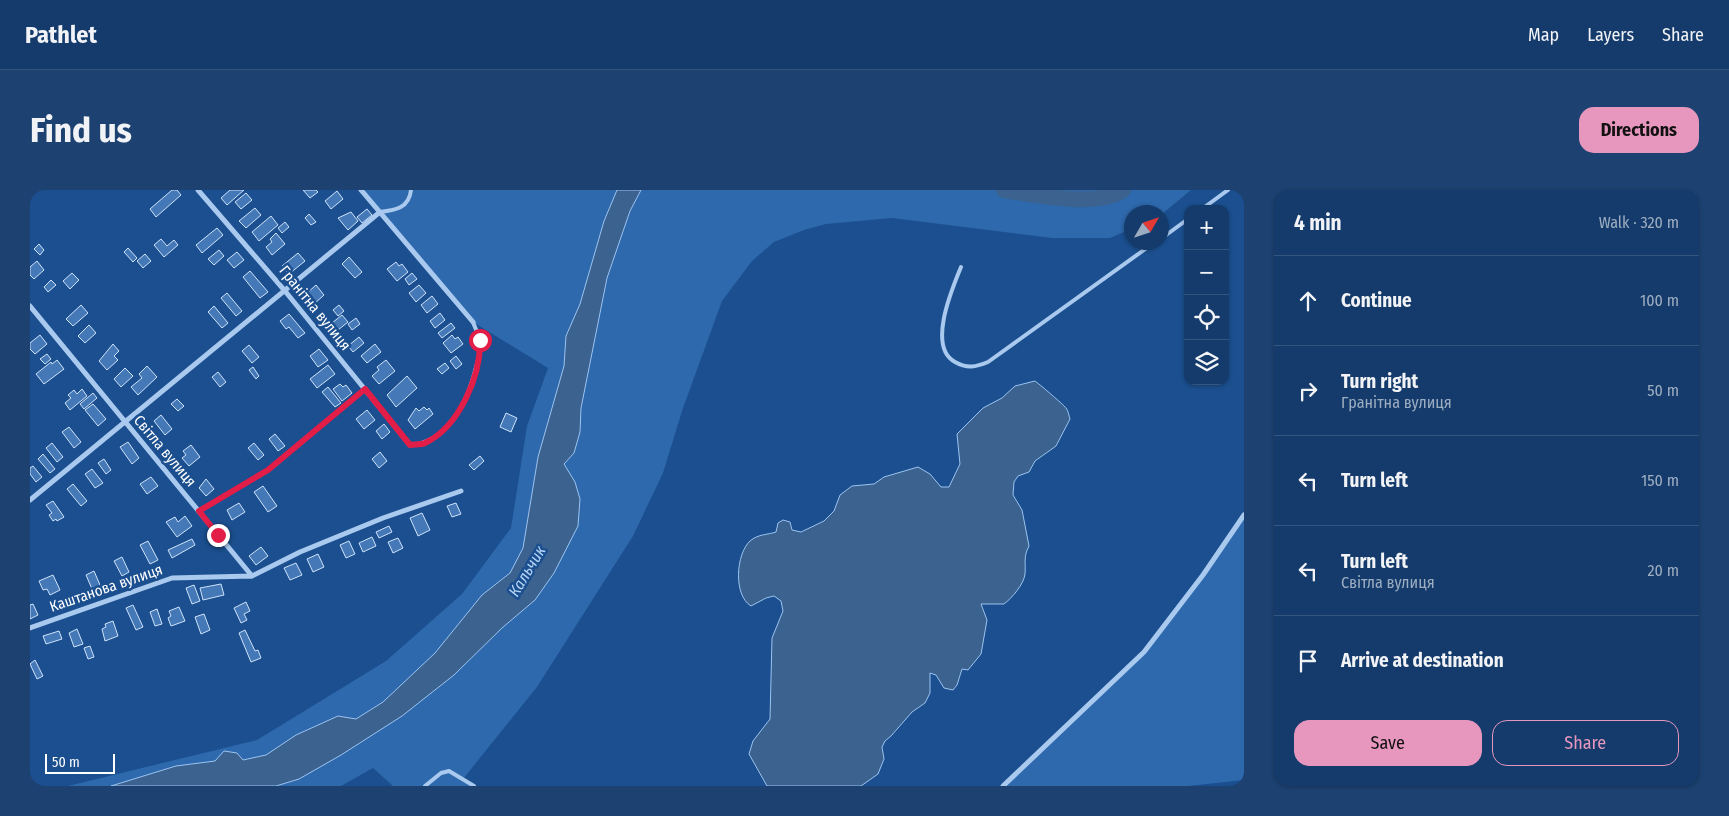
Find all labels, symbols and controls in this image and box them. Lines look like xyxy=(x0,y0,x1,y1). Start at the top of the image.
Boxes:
text: Pathlet xyxy=(25,21,97,49)
text: Map xyxy=(1528,24,1559,46)
text: Layers xyxy=(1587,24,1634,46)
text: Share xyxy=(1662,24,1704,46)
button: Directions xyxy=(1579,107,1699,153)
text: Find us xyxy=(30,109,132,151)
north arrow xyxy=(1124,205,1169,250)
map controls xyxy=(1184,205,1229,385)
button: + xyxy=(1184,205,1229,250)
text: 4 min xyxy=(1294,210,1342,236)
text: Walk · 320 m xyxy=(1599,213,1679,232)
button: − xyxy=(1184,250,1229,295)
street label: Гранітна вулиця xyxy=(275,262,355,354)
icon: ahead xyxy=(1294,287,1322,315)
text: Continue xyxy=(1341,289,1412,312)
text: 100 m xyxy=(1640,291,1679,310)
button: locate xyxy=(1184,295,1229,340)
route start xyxy=(469,329,492,352)
button: layers xyxy=(1184,340,1229,385)
text: Turn right xyxy=(1341,370,1418,393)
icon: right xyxy=(1294,377,1322,405)
text: 50 m xyxy=(1647,381,1679,400)
text: Гранітна вулиця xyxy=(1341,393,1452,412)
street label: Світла вулиця xyxy=(130,412,200,490)
icon: left xyxy=(1294,467,1322,495)
text: Turn left xyxy=(1341,469,1408,492)
text: 150 m xyxy=(1641,471,1679,490)
route end xyxy=(207,524,230,547)
water label: Кальчик xyxy=(504,542,550,600)
text: Turn left xyxy=(1341,550,1408,573)
icon: left xyxy=(1294,557,1322,585)
street label: Каштанова вулиця xyxy=(47,560,165,616)
text: 20 m xyxy=(1648,561,1679,580)
text: Світла вулиця xyxy=(1341,573,1435,592)
icon: arrive xyxy=(1294,647,1322,675)
text: Arrive at destination xyxy=(1341,649,1504,672)
button: Save xyxy=(1294,720,1482,766)
button: Share xyxy=(1492,720,1679,766)
scale bar xyxy=(45,751,115,774)
text: 50 m xyxy=(52,754,80,771)

